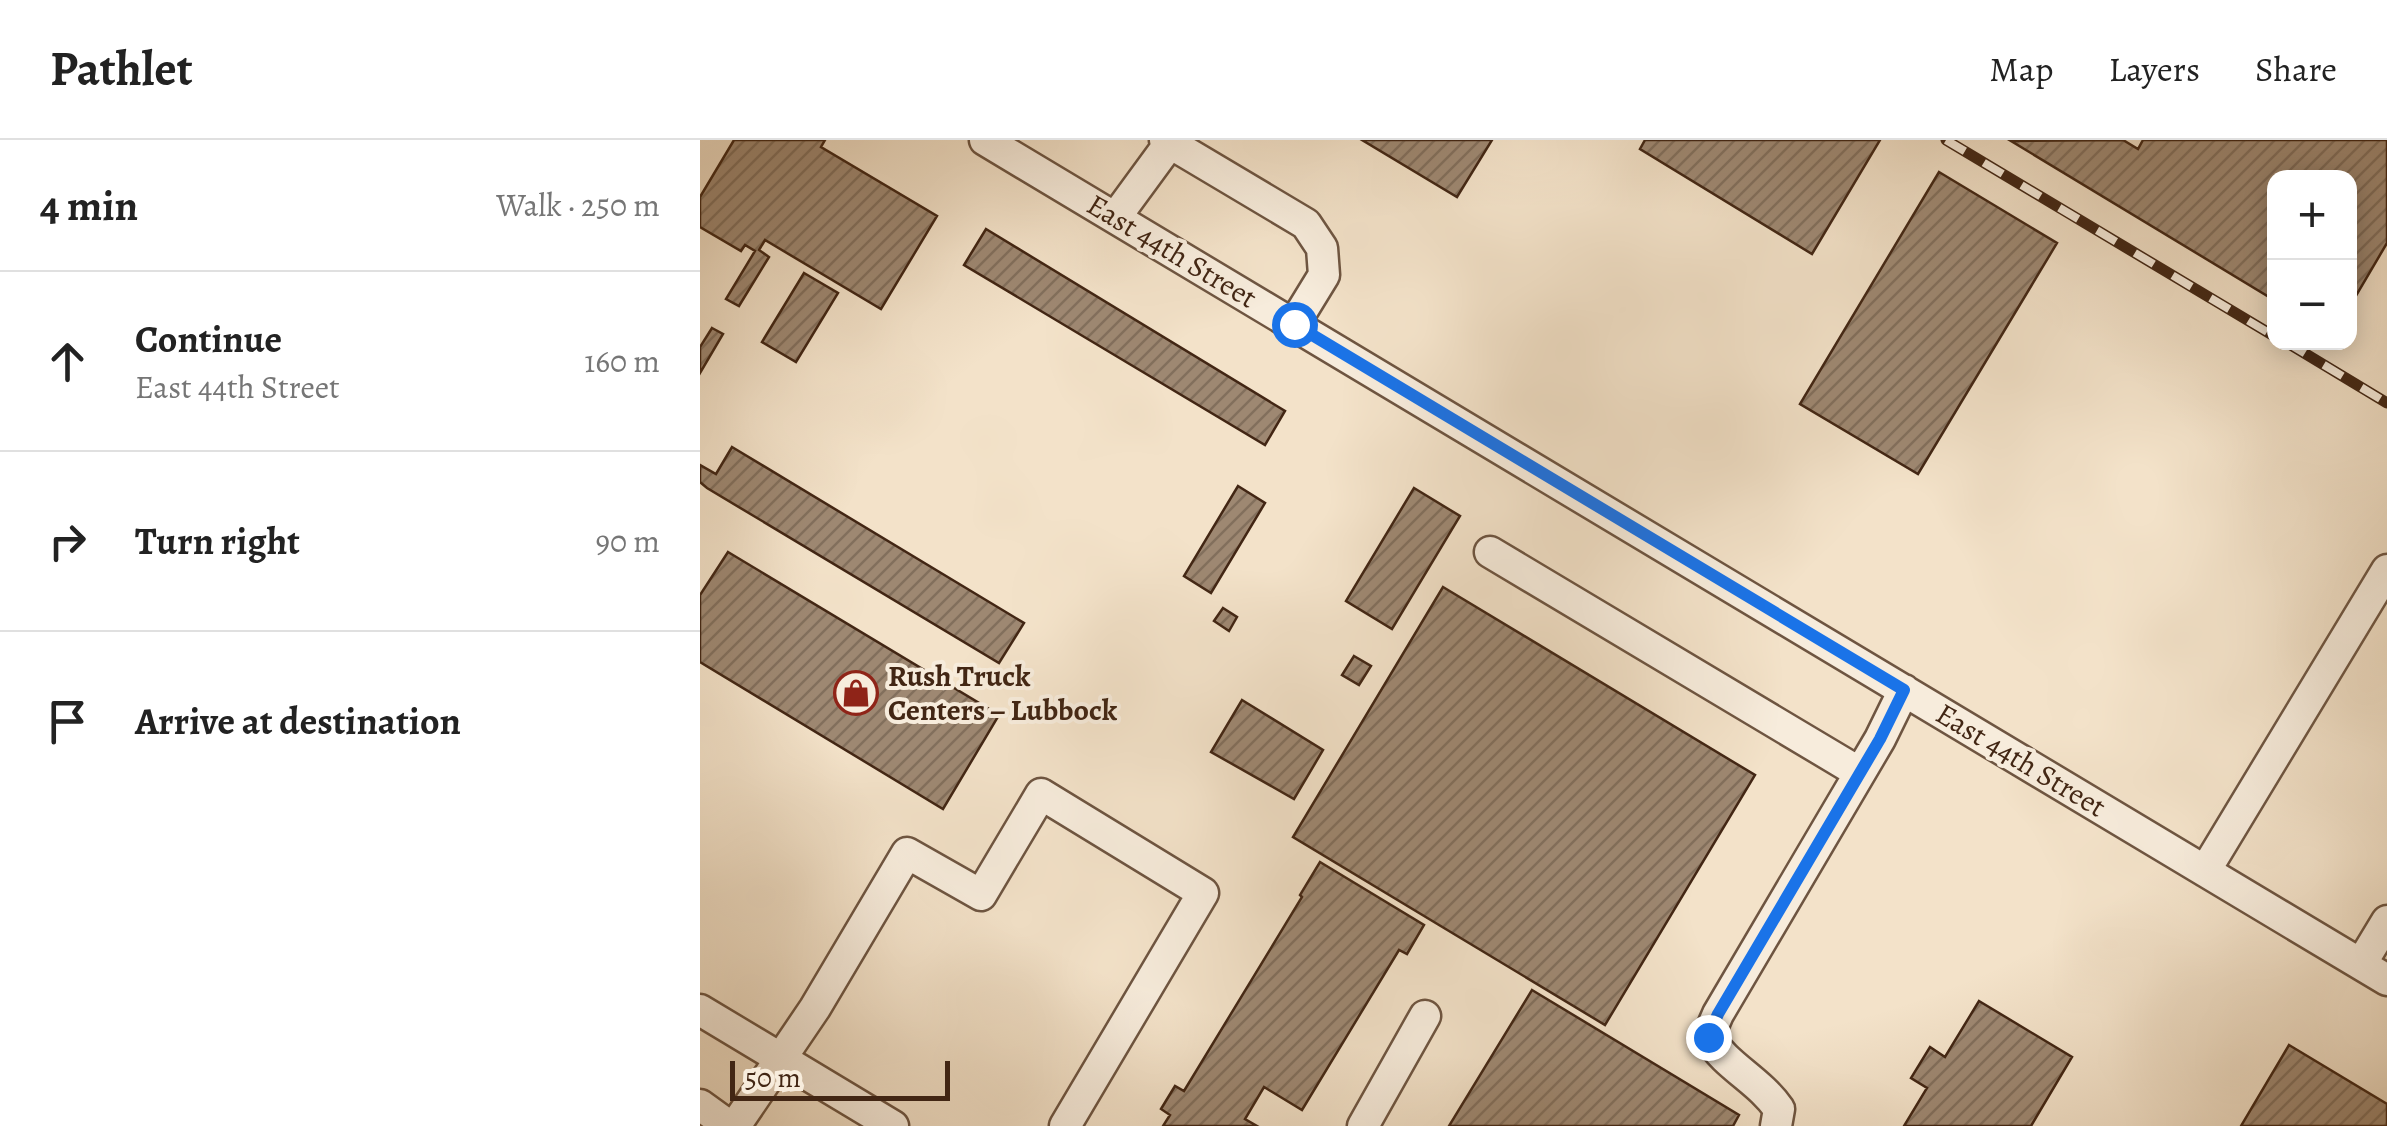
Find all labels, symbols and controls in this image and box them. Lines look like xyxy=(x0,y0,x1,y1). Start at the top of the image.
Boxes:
text: Pathlet xyxy=(50,36,193,102)
text: Map xyxy=(1989,45,2053,93)
text: Layers xyxy=(2108,45,2200,93)
text: Share xyxy=(2255,45,2337,93)
map controls xyxy=(2267,170,2357,350)
button: + xyxy=(2267,170,2357,260)
text: 4 min xyxy=(40,177,138,234)
text: Walk · 250 m xyxy=(496,183,660,227)
street label: East 44th Street xyxy=(1079,184,1265,318)
button: − xyxy=(2267,260,2357,350)
route start xyxy=(1272,302,1318,348)
text: Continue xyxy=(135,313,282,365)
icon: ahead xyxy=(40,334,95,389)
text: 160 m xyxy=(584,339,660,383)
text: East 44th Street xyxy=(135,365,340,409)
icon: right xyxy=(40,514,95,569)
text: Turn right xyxy=(135,515,300,567)
text: 90 m xyxy=(595,519,660,563)
place label: Rush Truck Centers – Lubbock xyxy=(888,656,1118,730)
shop icon: Rush Truck Centers – Lubbock xyxy=(833,670,879,716)
street label: East 44th Street xyxy=(1928,693,2114,827)
icon: arrive xyxy=(40,694,95,749)
text: Arrive at destination xyxy=(135,695,461,747)
route end xyxy=(1686,1015,1732,1061)
scale bar xyxy=(730,1056,950,1100)
text: 50 m xyxy=(745,1059,801,1097)

